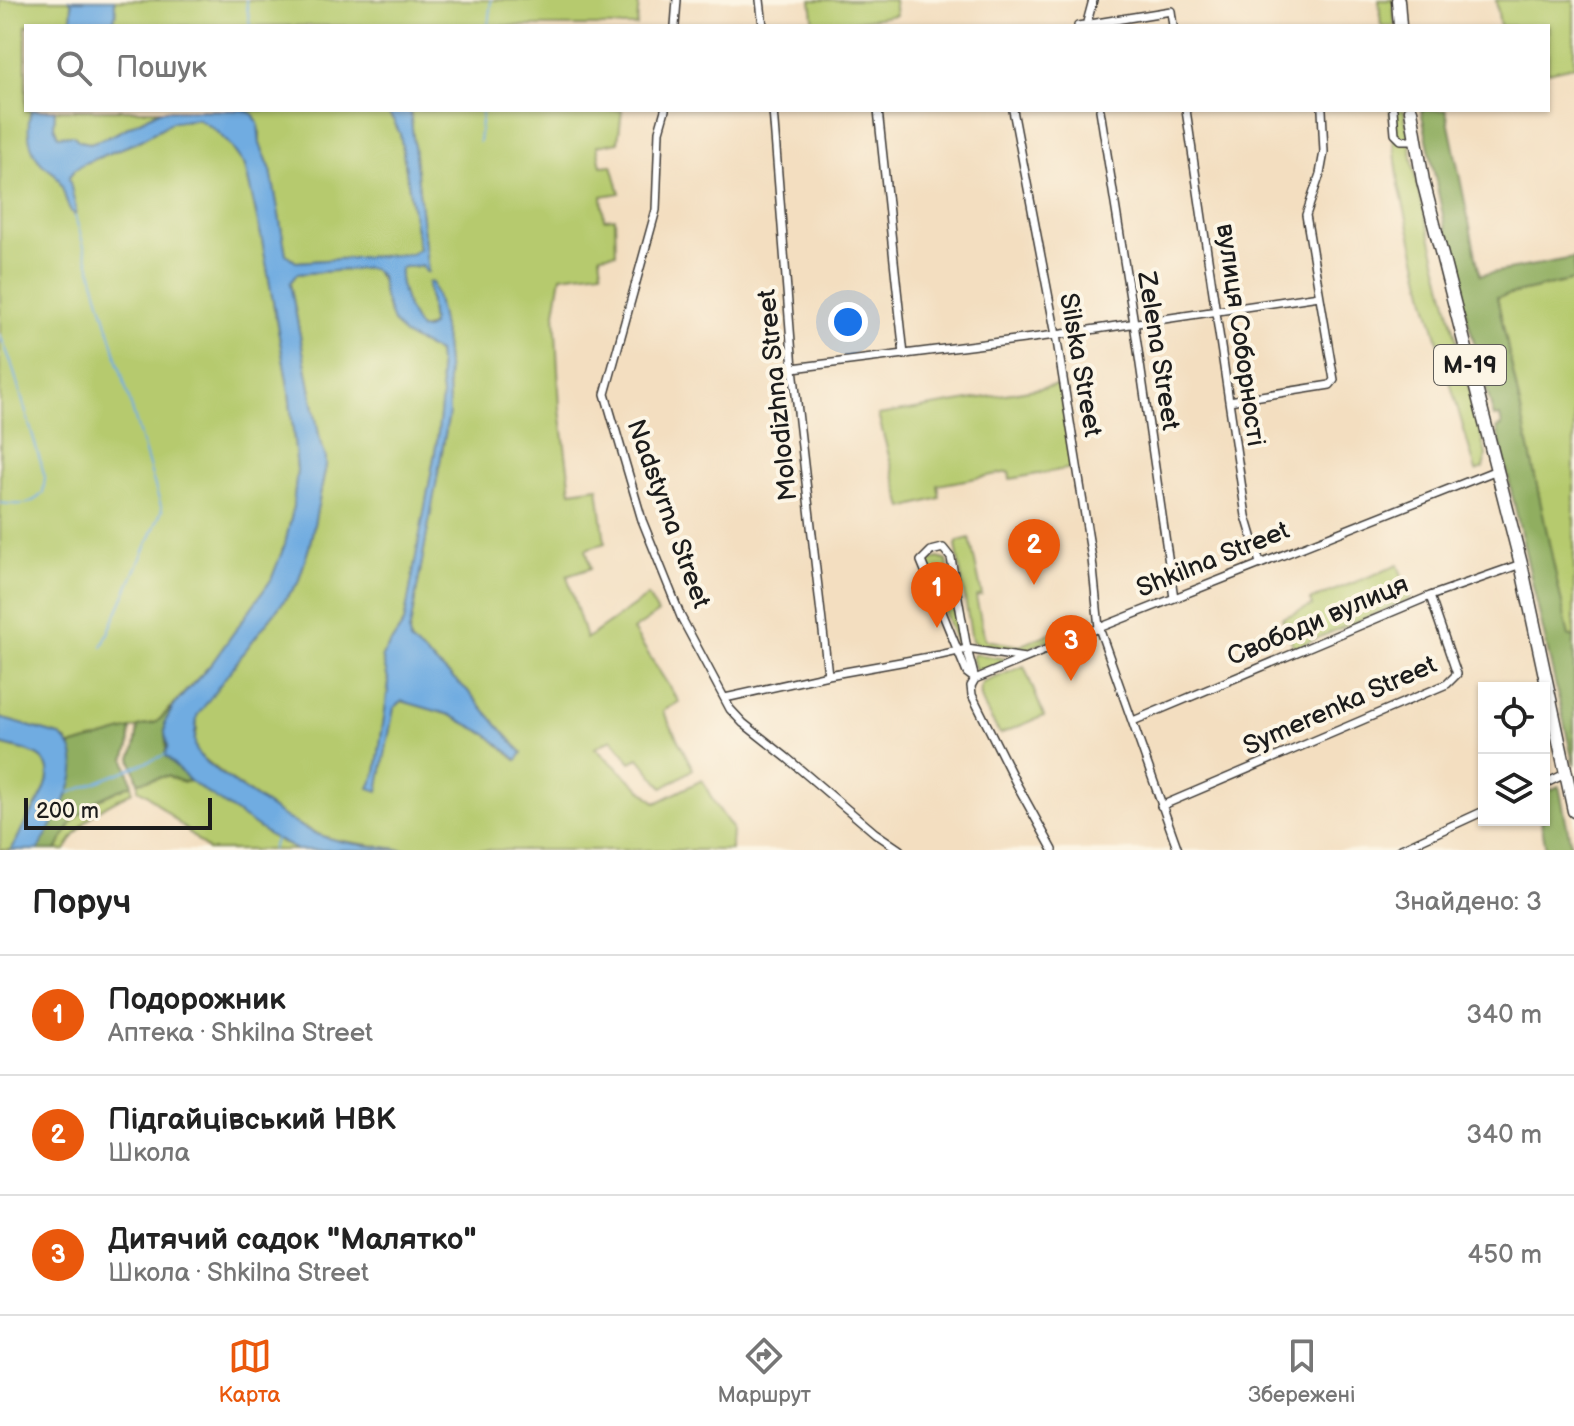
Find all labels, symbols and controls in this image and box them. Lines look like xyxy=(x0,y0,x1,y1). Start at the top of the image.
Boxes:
search box xyxy=(24,24,1550,112)
icon: search xyxy=(52,46,96,90)
text: Пошук xyxy=(116,50,207,86)
street label: вулиця Соборності xyxy=(1209,222,1271,448)
street label: Zelena Street xyxy=(1130,269,1186,432)
street label: Molodizhna Street xyxy=(751,288,805,502)
street label: Silska Street xyxy=(1052,291,1108,439)
your location xyxy=(828,302,868,342)
road number: М-19 xyxy=(1434,345,1506,385)
street label: Nadstyrna Street xyxy=(619,415,717,613)
street label: Shkilna Street xyxy=(1132,515,1294,605)
pin: 2 xyxy=(1008,519,1060,585)
pin: 1 xyxy=(911,562,963,628)
street label: Свободи вулиця xyxy=(1223,569,1413,673)
pin: 3 xyxy=(1045,615,1097,681)
street label: Symerenka Street xyxy=(1239,649,1441,763)
map controls xyxy=(1478,682,1550,826)
button: locate xyxy=(1478,682,1550,754)
button: layers xyxy=(1478,754,1550,826)
scale bar xyxy=(24,794,212,830)
text: 200 m xyxy=(36,798,99,825)
text: Поруч xyxy=(32,882,131,923)
text: Знайдено: 3 xyxy=(1395,887,1542,918)
text: Подорожник xyxy=(108,982,285,1018)
text: 1 xyxy=(53,1000,63,1031)
text: 340 m xyxy=(1466,1000,1542,1031)
text: Аптека · Shkilna Street xyxy=(108,1018,373,1049)
text: Підгайцівський НВК xyxy=(108,1102,396,1138)
text: 2 xyxy=(50,1120,66,1151)
text: 340 m xyxy=(1466,1120,1542,1151)
text: Школа xyxy=(108,1138,190,1169)
text: Дитячий садок "Малятко" xyxy=(108,1222,477,1258)
text: 3 xyxy=(50,1240,66,1271)
text: 450 m xyxy=(1467,1240,1542,1271)
text: Школа · Shkilna Street xyxy=(108,1258,369,1289)
tab: Карта xyxy=(219,1334,280,1409)
tab: Маршрут xyxy=(718,1334,811,1409)
tab: Збережені xyxy=(1248,1334,1355,1409)

